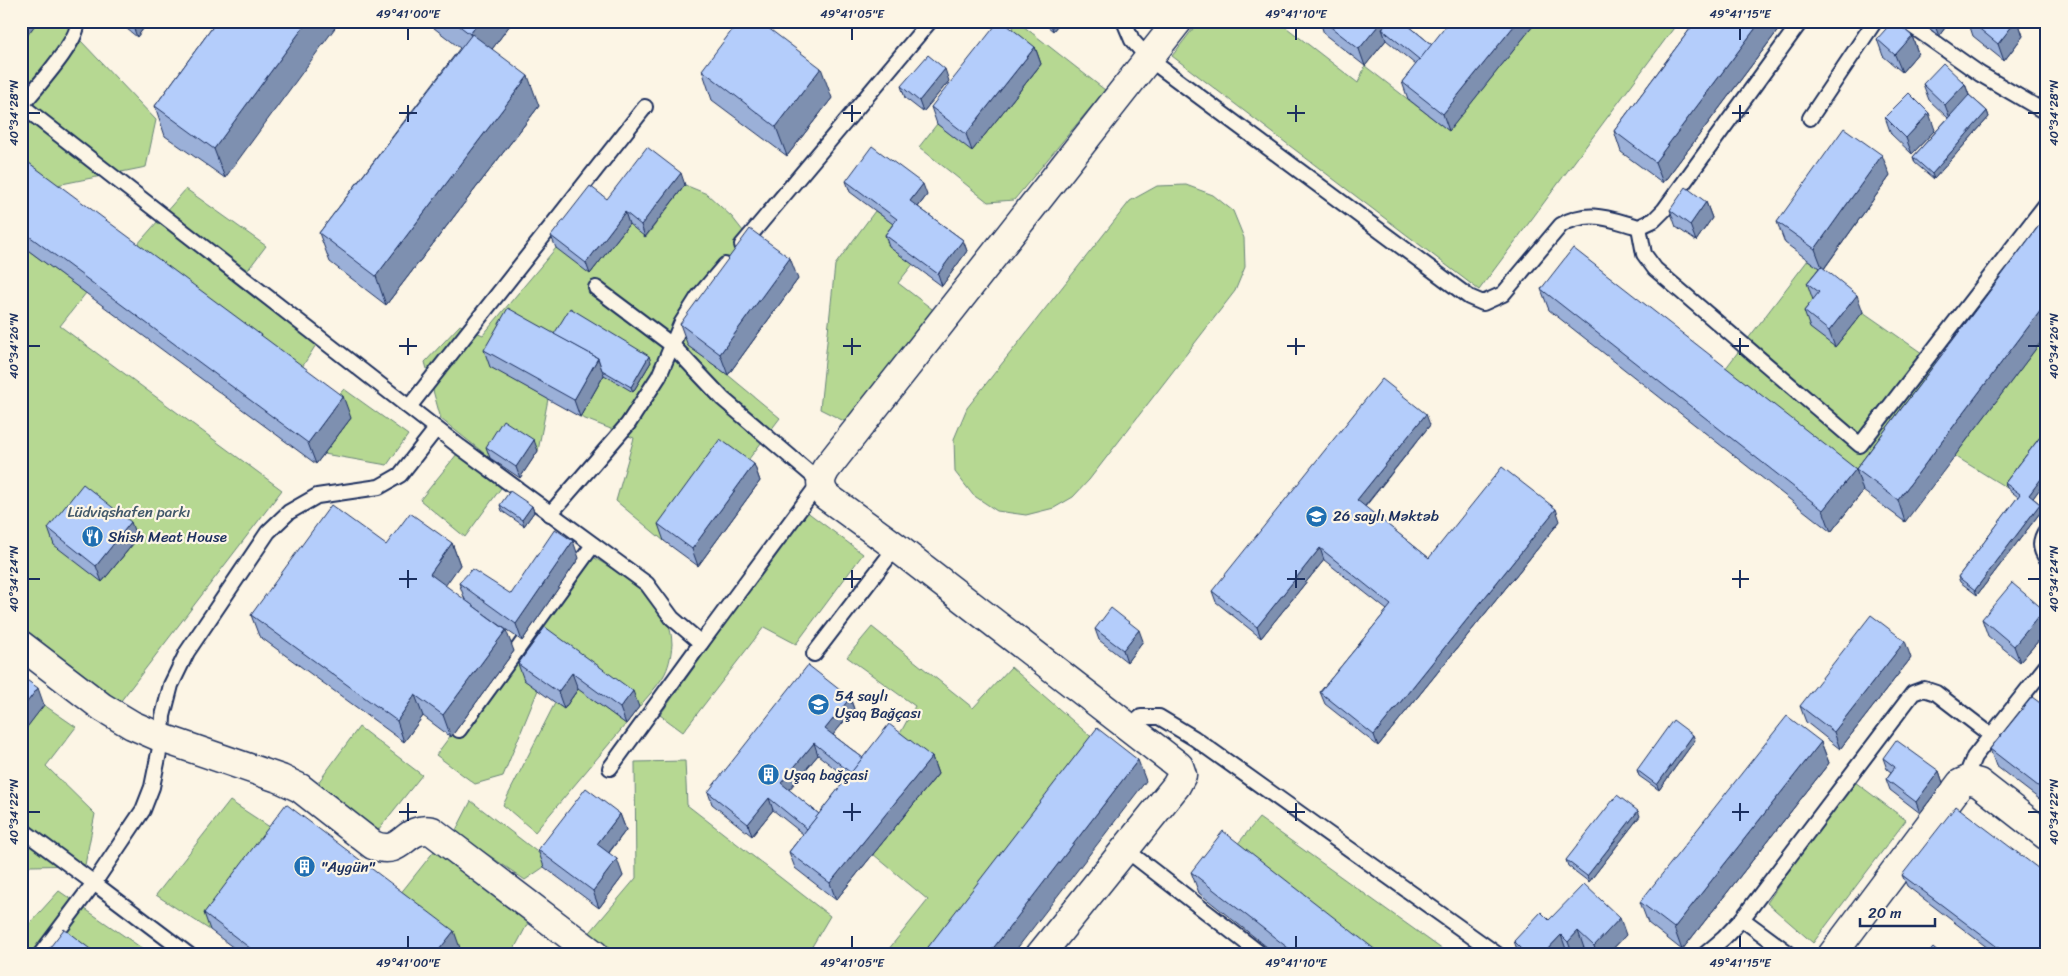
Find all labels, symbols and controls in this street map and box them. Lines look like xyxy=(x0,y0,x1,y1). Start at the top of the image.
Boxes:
text: 49°41'00"E xyxy=(376,3,441,25)
text: 49°41'05"E xyxy=(820,3,885,25)
text: 49°41'10"E xyxy=(1265,3,1328,25)
text: 49°41'15"E xyxy=(1709,3,1772,25)
text: 40°34'28"N xyxy=(3,79,25,146)
text: 40°34'28"N xyxy=(2043,79,2065,146)
text: 40°34'26"N xyxy=(3,312,25,379)
text: 40°34'26"N xyxy=(2043,312,2065,379)
park label: Lüdviqshafen parkı xyxy=(67,499,191,525)
place label: 26 saylı Məktəb xyxy=(1333,503,1439,529)
school or university icon: 26 saylı Məktəb xyxy=(1305,504,1329,528)
place label: Shish Meat House xyxy=(108,524,227,550)
restaurant icon: Shish Meat House xyxy=(80,525,104,549)
text: 40°34'24"N xyxy=(3,545,25,612)
text: 40°34'24"N xyxy=(2043,545,2065,612)
place label: 54 saylı Uşaq Bağçası xyxy=(835,683,921,726)
school or university icon: 54 saylı Uşaq Bağçası xyxy=(807,693,831,717)
place label: Uşaq bağçasi xyxy=(784,762,869,788)
building icon: Uşaq bağçasi xyxy=(756,763,780,787)
text: 40°34'22"N xyxy=(3,778,25,845)
text: 40°34'22"N xyxy=(2043,778,2065,845)
place label: "Aygün" xyxy=(321,854,376,880)
building icon: "Aygün" xyxy=(293,855,317,879)
scale bar xyxy=(1860,896,1936,928)
text: 20 m xyxy=(1868,900,1902,926)
text: 49°41'00"E xyxy=(376,952,441,974)
text: 49°41'05"E xyxy=(820,952,885,974)
text: 49°41'10"E xyxy=(1265,952,1328,974)
text: 49°41'15"E xyxy=(1709,952,1772,974)

